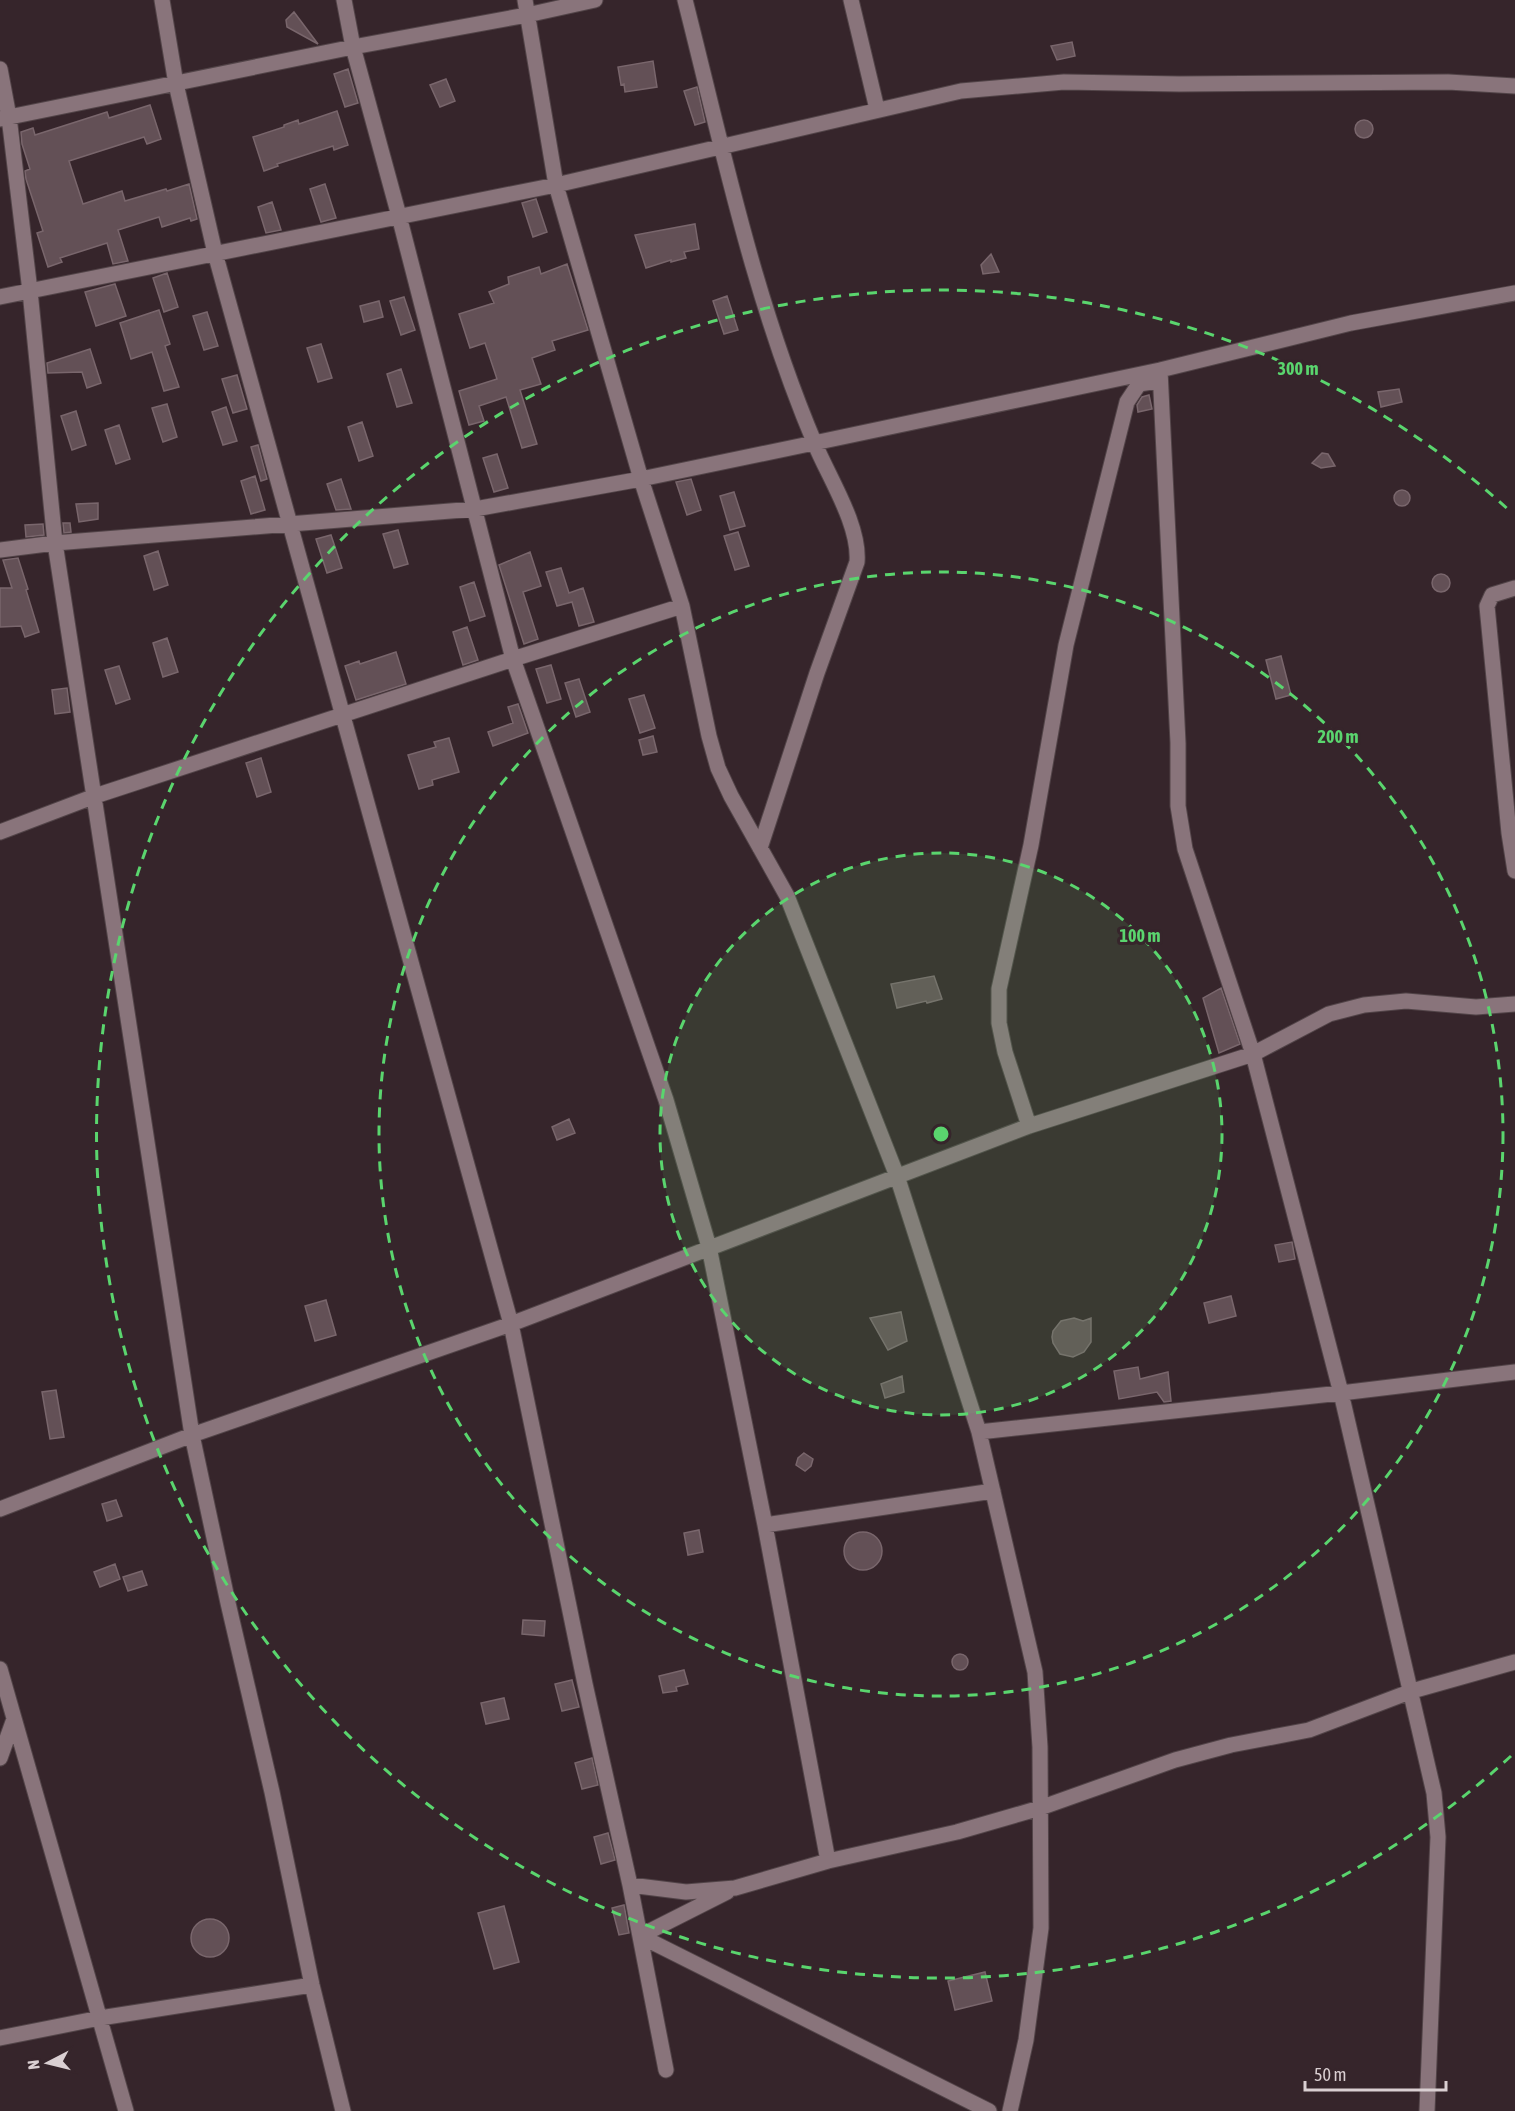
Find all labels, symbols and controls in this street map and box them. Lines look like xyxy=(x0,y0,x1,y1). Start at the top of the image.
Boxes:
text: 300 m xyxy=(1278,358,1318,379)
text: 200 m xyxy=(1318,726,1358,747)
text: 100 m xyxy=(1120,925,1160,946)
centre of rings xyxy=(931,1124,951,1144)
north arrow xyxy=(18,2033,78,2093)
scale bar xyxy=(1305,2054,1446,2092)
text: N xyxy=(24,2059,43,2071)
text: 50 m xyxy=(1314,2064,1346,2085)

